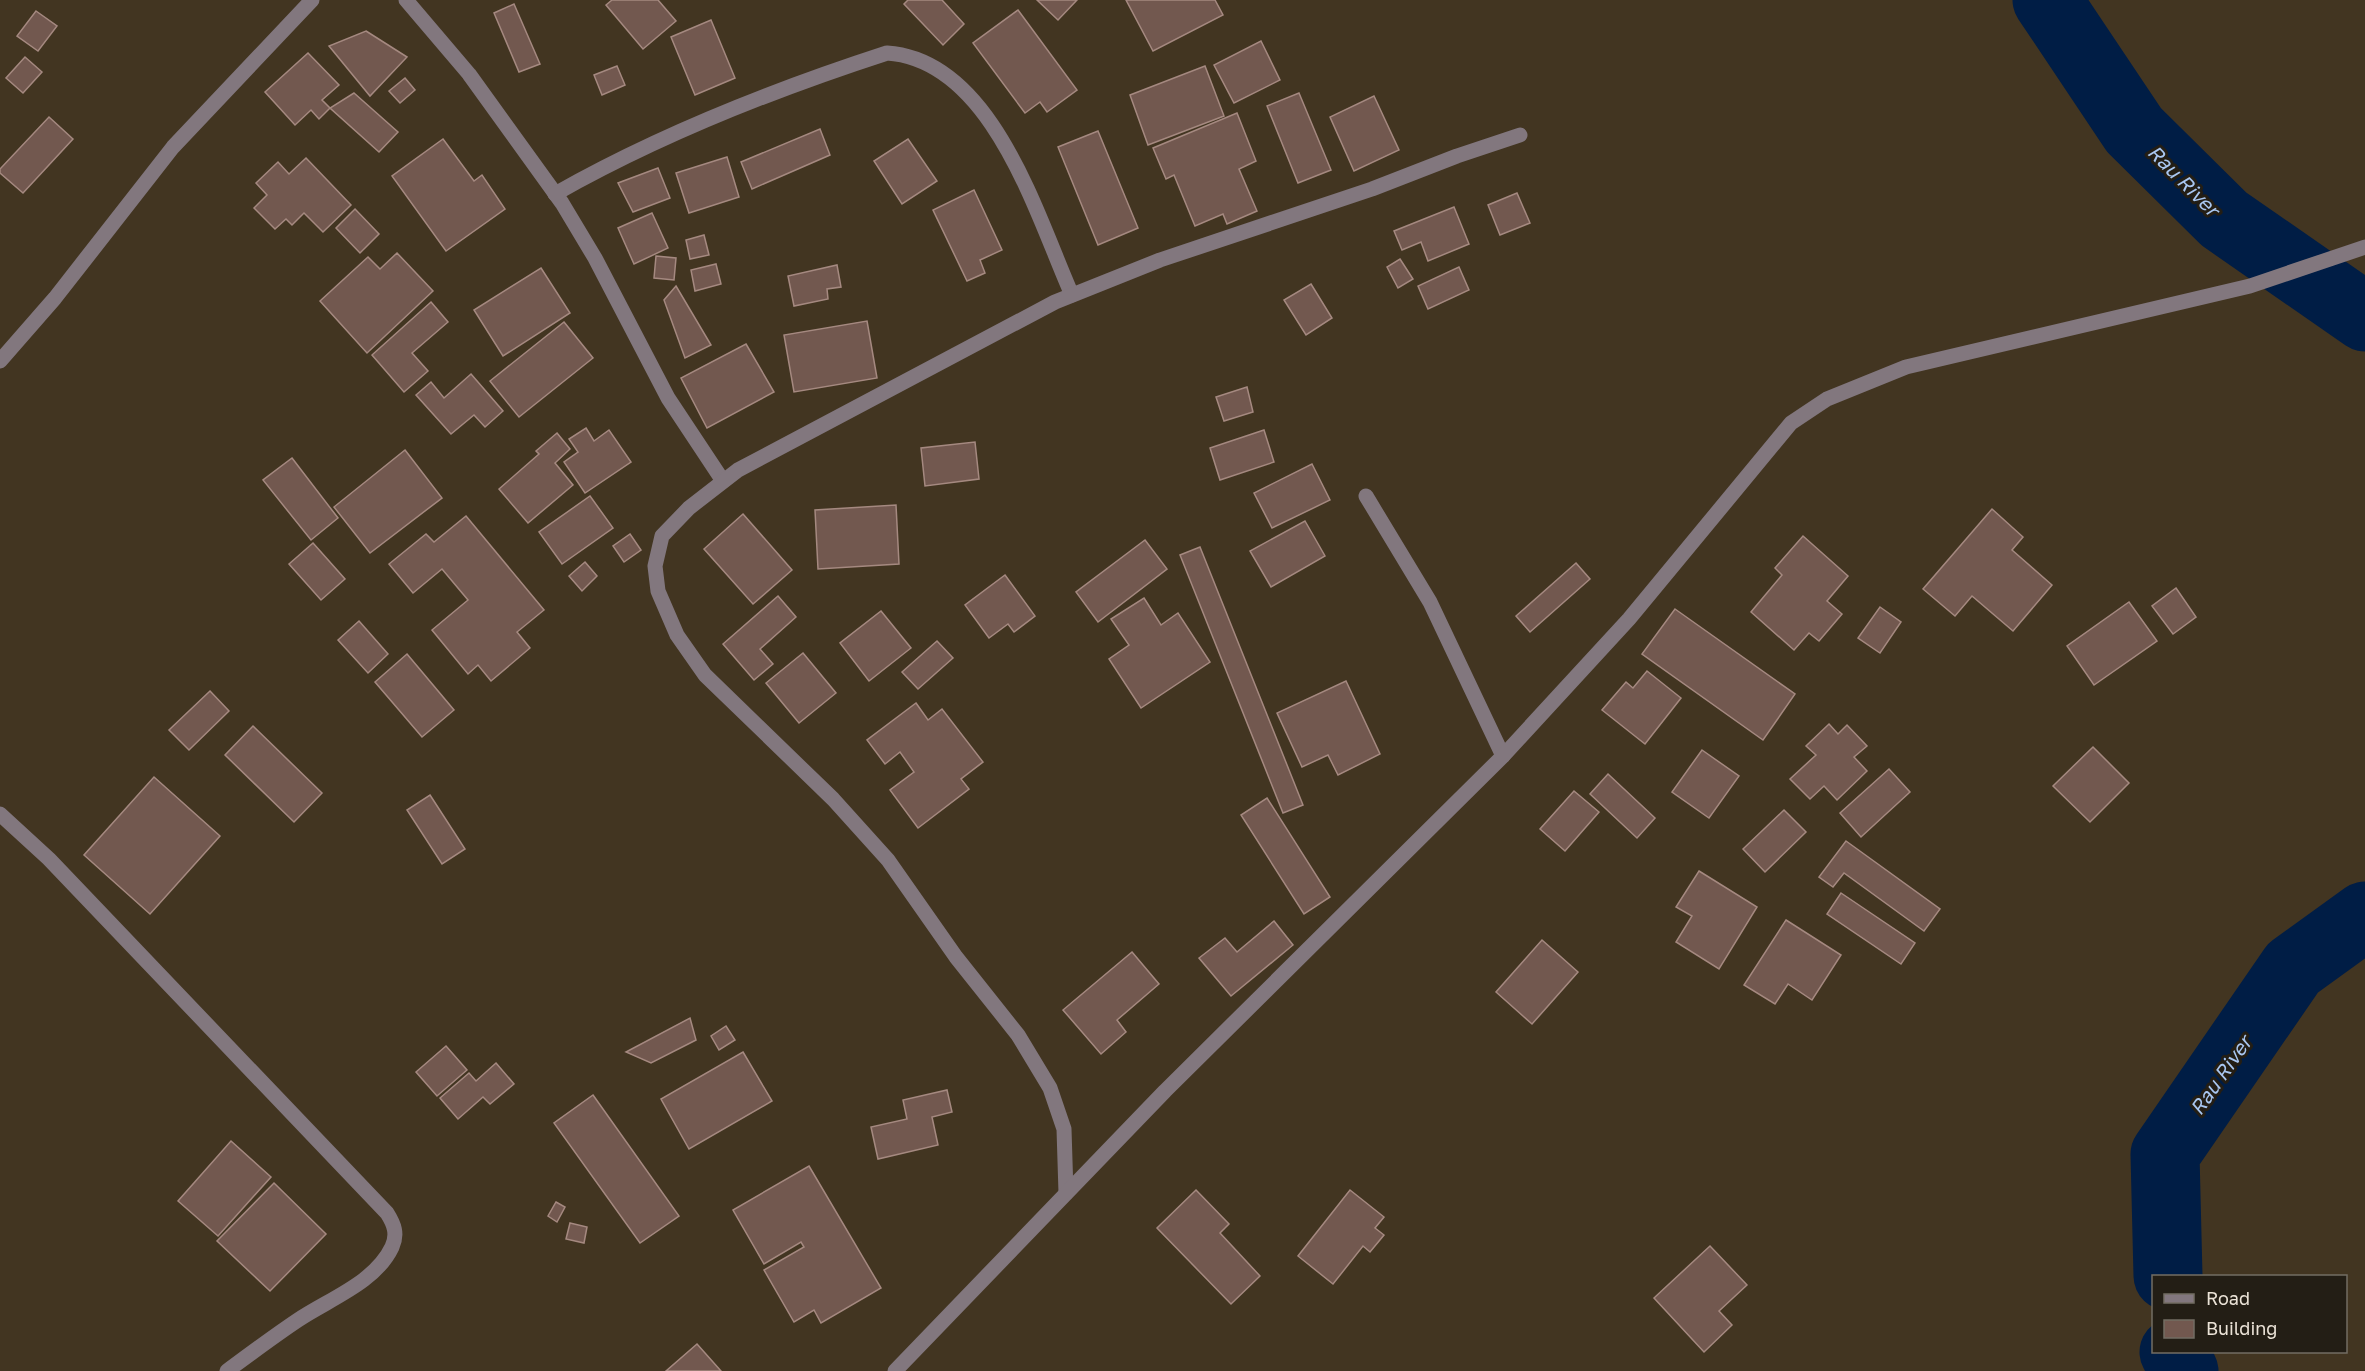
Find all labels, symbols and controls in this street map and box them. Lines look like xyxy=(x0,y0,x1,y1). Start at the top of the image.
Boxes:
water label: Rau River xyxy=(2143,139,2227,223)
water label: Rau River xyxy=(2184,1028,2258,1119)
legend xyxy=(2152,1275,2347,1353)
text: Road xyxy=(2206,1287,2250,1309)
text: Building xyxy=(2206,1317,2277,1339)

